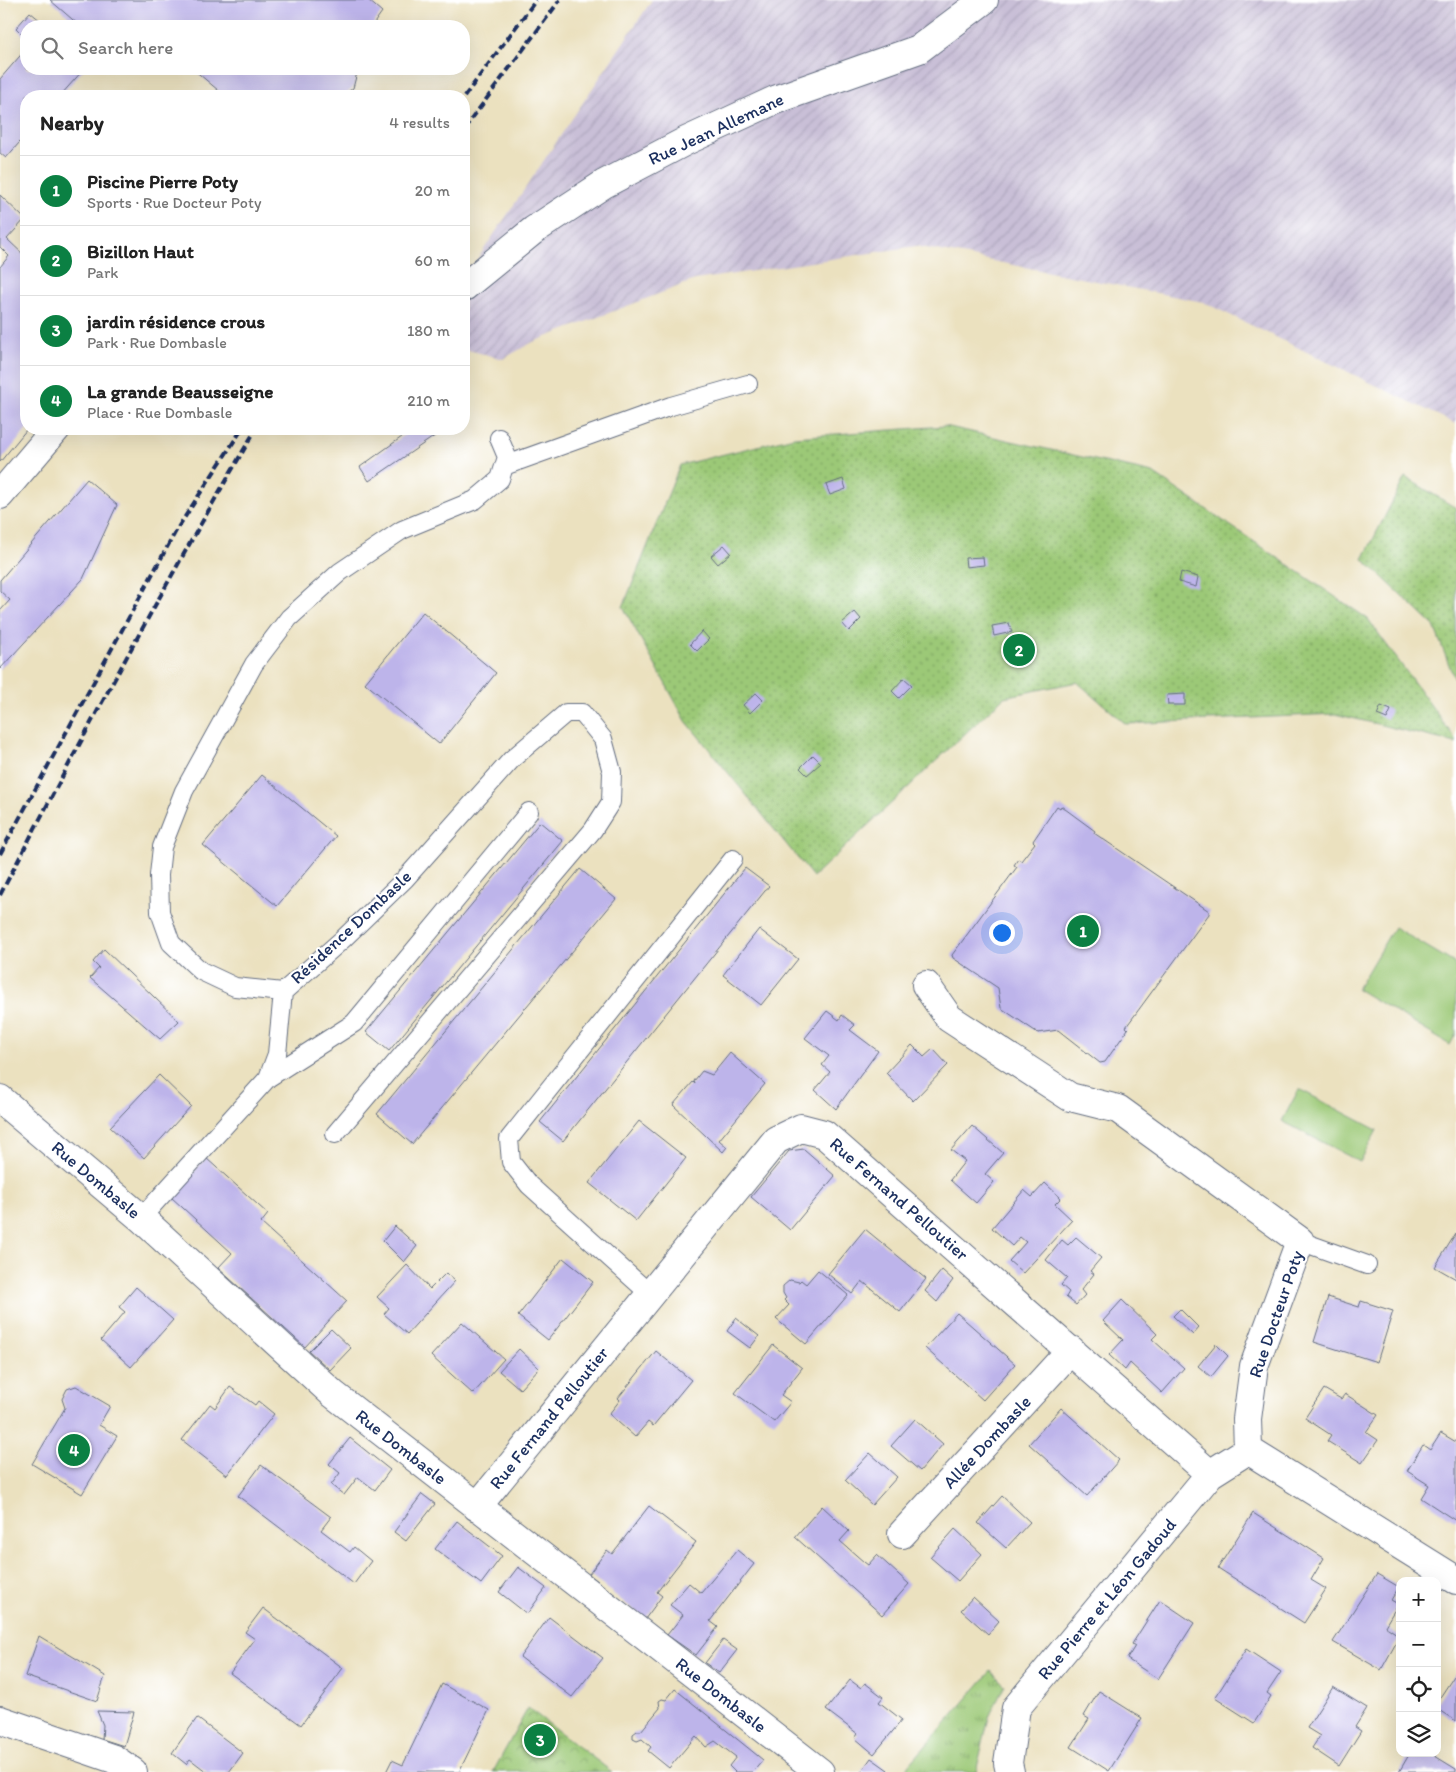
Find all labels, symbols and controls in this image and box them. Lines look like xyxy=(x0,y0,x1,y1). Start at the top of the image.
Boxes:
search box xyxy=(20,20,470,75)
icon: search xyxy=(38,34,66,62)
text: Search here xyxy=(78,36,173,59)
street label: Rue Jean Allemane xyxy=(645,88,787,170)
text: Nearby xyxy=(40,110,104,135)
text: 4 results xyxy=(389,113,450,132)
text: Piscine Pierre Poty xyxy=(87,170,238,193)
text: 1 xyxy=(52,181,60,200)
text: 20 m xyxy=(415,181,450,200)
text: Sports · Rue Docteur Poty xyxy=(87,193,261,212)
text: Bizillon Haut xyxy=(87,240,194,263)
text: 2 xyxy=(52,251,60,270)
text: 60 m xyxy=(415,251,450,270)
text: Park xyxy=(87,263,118,282)
text: jardin résidence crous xyxy=(87,310,265,333)
text: 3 xyxy=(52,321,60,340)
text: 180 m xyxy=(407,321,450,340)
text: Park · Rue Dombasle xyxy=(87,333,227,352)
text: La grande Beausseigne xyxy=(87,380,273,403)
text: 4 xyxy=(51,391,61,410)
text: 210 m xyxy=(407,391,450,410)
text: Place · Rue Dombasle xyxy=(87,403,232,422)
pin: 2 xyxy=(1003,631,1035,669)
street label: Résidence Dombasle xyxy=(286,865,416,989)
pin: 1 xyxy=(1067,912,1099,950)
your location xyxy=(989,920,1015,946)
street label: Rue Fernand Pelloutier xyxy=(825,1133,973,1265)
street label: Rue Dombasle xyxy=(47,1136,145,1224)
street label: Rue Docteur Poty xyxy=(1244,1247,1308,1381)
street label: Rue Fernand Pelloutier xyxy=(485,1342,613,1494)
street label: Allée Dombasle xyxy=(938,1391,1036,1493)
street label: Rue Dombasle xyxy=(351,1405,451,1489)
pin: 4 xyxy=(58,1431,90,1469)
street label: Rue Pierre et Léon Gadoud xyxy=(1033,1514,1181,1684)
map controls xyxy=(1396,1577,1441,1757)
button: + xyxy=(1396,1577,1441,1622)
button: − xyxy=(1396,1622,1441,1667)
street label: Rue Dombasle xyxy=(671,1653,771,1737)
button: locate xyxy=(1396,1667,1441,1712)
button: layers xyxy=(1396,1712,1441,1757)
pin: 3 xyxy=(524,1721,556,1759)

